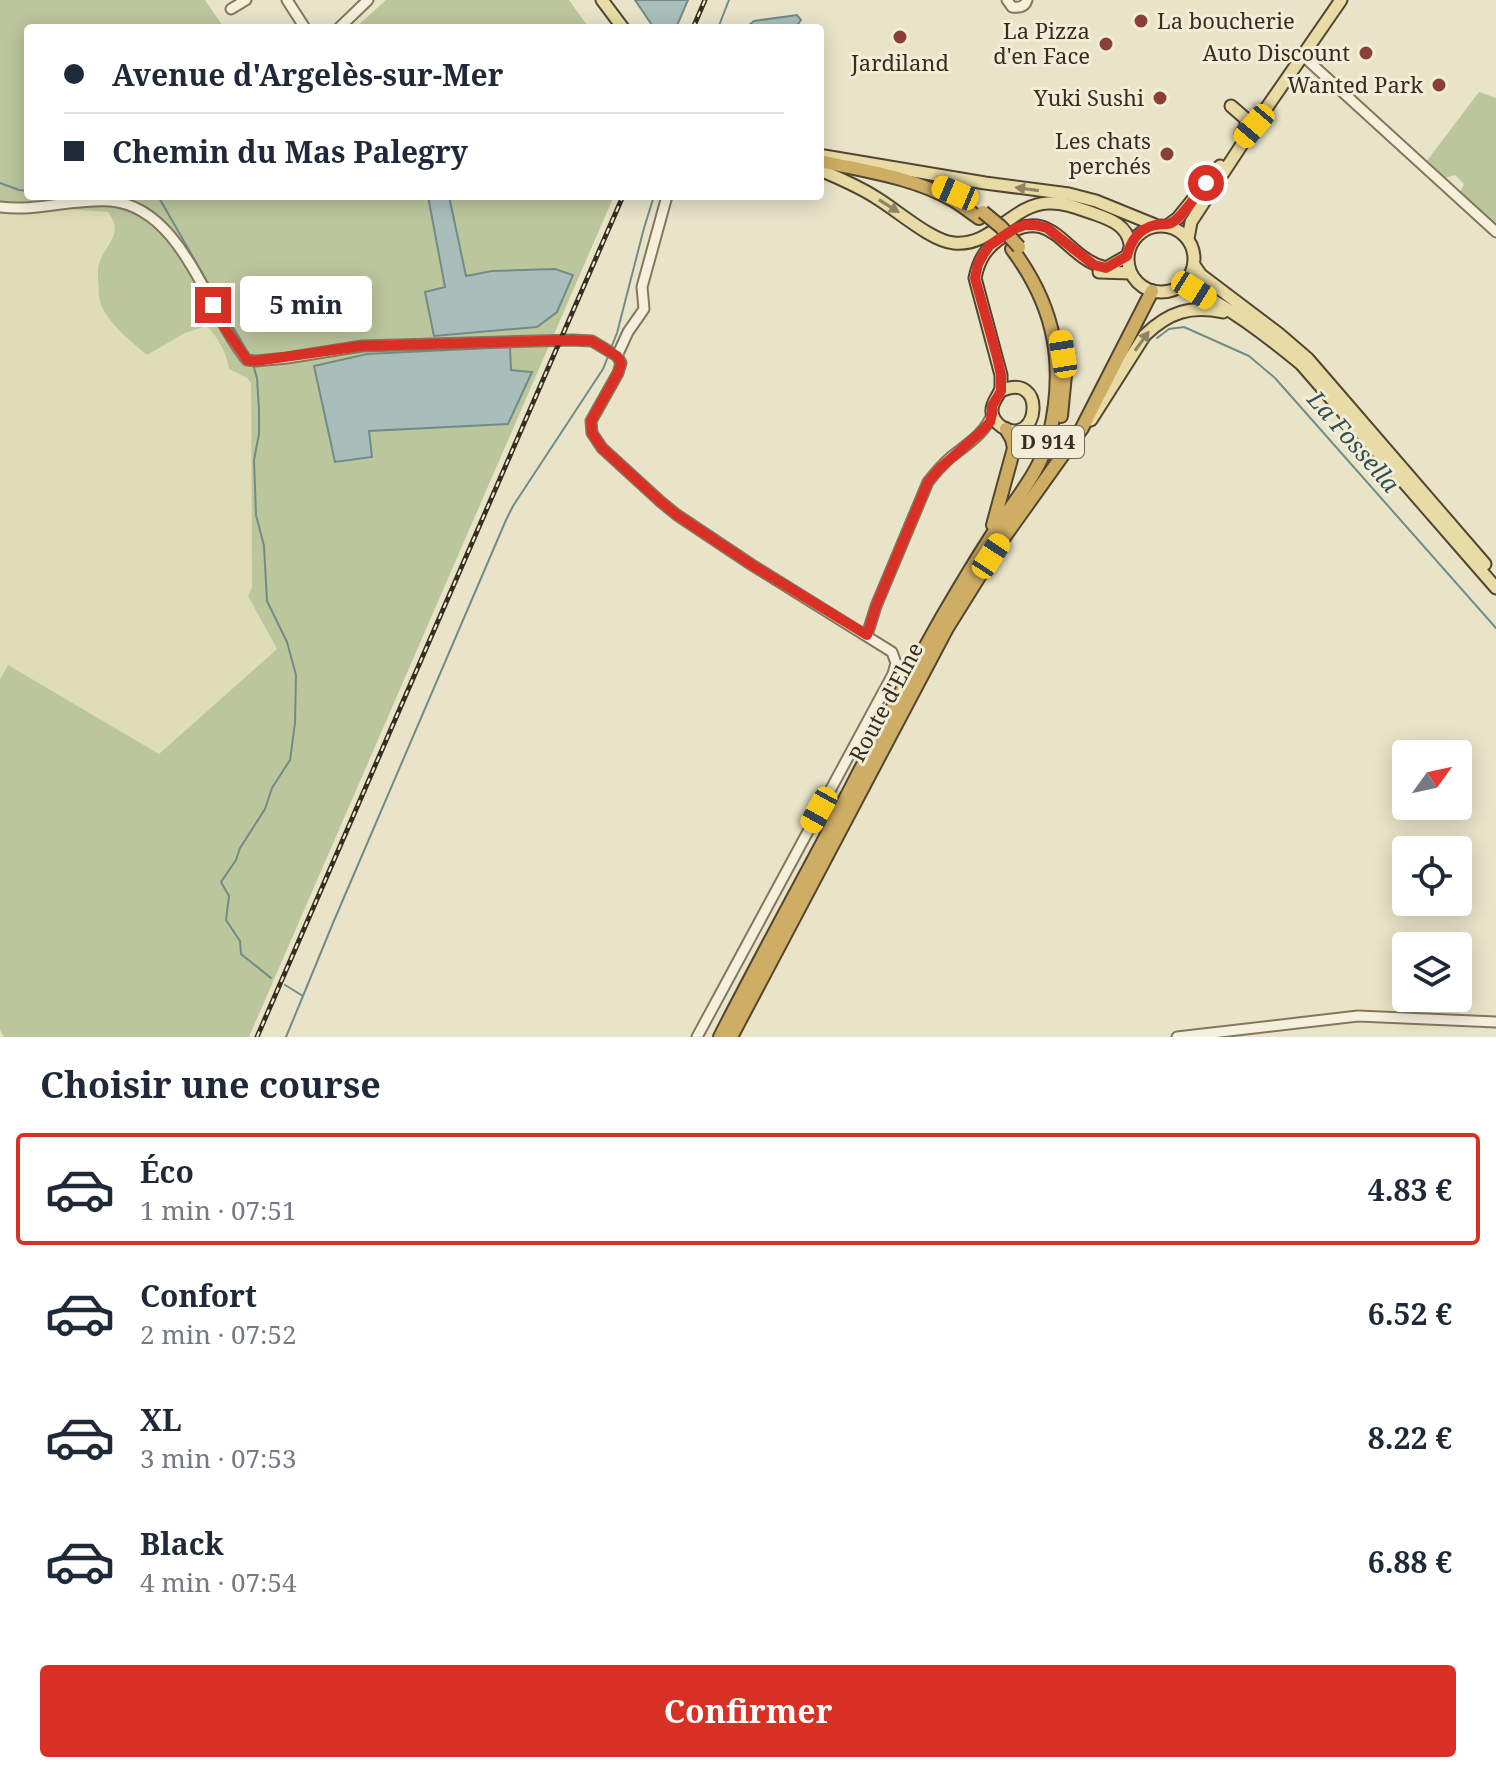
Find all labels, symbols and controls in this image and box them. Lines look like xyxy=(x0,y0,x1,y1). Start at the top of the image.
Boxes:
place label: La boucherie xyxy=(1157,5,1295,35)
marker: La boucherie xyxy=(1132,12,1150,30)
place label: La Pizza d'en Face xyxy=(993,15,1090,70)
marker: Jardiland xyxy=(891,28,909,46)
marker: La Pizza d'en Face xyxy=(1097,35,1115,53)
place label: Auto Discount xyxy=(1202,37,1350,67)
marker: Auto Discount xyxy=(1357,44,1375,62)
place label: Jardiland xyxy=(850,47,950,77)
text: Avenue d'Argelès-sur-Mer xyxy=(112,54,503,95)
place label: Wanted Park xyxy=(1287,69,1423,99)
marker: Wanted Park xyxy=(1430,76,1448,94)
place label: Yuki Sushi xyxy=(1033,82,1144,112)
marker: Yuki Sushi xyxy=(1151,89,1169,107)
car xyxy=(1229,100,1279,152)
place label: Les chats perchés xyxy=(1055,125,1151,180)
text: Chemin du Mas Palegry xyxy=(112,131,468,172)
marker: Les chats perchés xyxy=(1158,145,1176,163)
route start xyxy=(1188,165,1224,201)
car xyxy=(928,173,982,213)
one-way arrow xyxy=(1014,182,1039,195)
one-way arrow xyxy=(879,198,900,213)
car xyxy=(1167,267,1221,313)
callout: 5 min xyxy=(241,277,373,333)
text: 5 min xyxy=(269,286,343,322)
route end xyxy=(195,287,231,323)
car xyxy=(1047,328,1079,380)
one-way arrow xyxy=(1134,331,1149,352)
water label: La Fossella xyxy=(1300,382,1408,499)
road number: D 914 xyxy=(1012,426,1084,458)
car xyxy=(968,529,1014,583)
street label: Route d'Elne xyxy=(841,637,929,766)
north arrow xyxy=(1392,740,1472,820)
map controls xyxy=(1392,740,1472,1012)
car xyxy=(797,783,841,837)
button: locate xyxy=(1392,836,1472,916)
button: layers xyxy=(1392,932,1472,1012)
text: Choisir une course xyxy=(40,1060,381,1109)
text: Éco xyxy=(140,1151,194,1192)
icon: car xyxy=(44,1153,116,1225)
text: 4.83 € xyxy=(1368,1169,1452,1210)
text: 1 min · 07:51 xyxy=(140,1192,297,1228)
text: Confort xyxy=(140,1275,257,1316)
icon: car xyxy=(44,1277,116,1349)
text: 6.52 € xyxy=(1368,1293,1452,1334)
text: 2 min · 07:52 xyxy=(140,1316,297,1352)
text: XL xyxy=(140,1399,182,1440)
icon: car xyxy=(44,1401,116,1473)
text: 8.22 € xyxy=(1368,1417,1452,1458)
text: 3 min · 07:53 xyxy=(140,1440,297,1476)
text: Black xyxy=(140,1523,224,1564)
icon: car xyxy=(44,1525,116,1597)
text: 6.88 € xyxy=(1368,1541,1452,1582)
text: 4 min · 07:54 xyxy=(140,1564,297,1600)
button: Confirmer xyxy=(40,1665,1456,1757)

